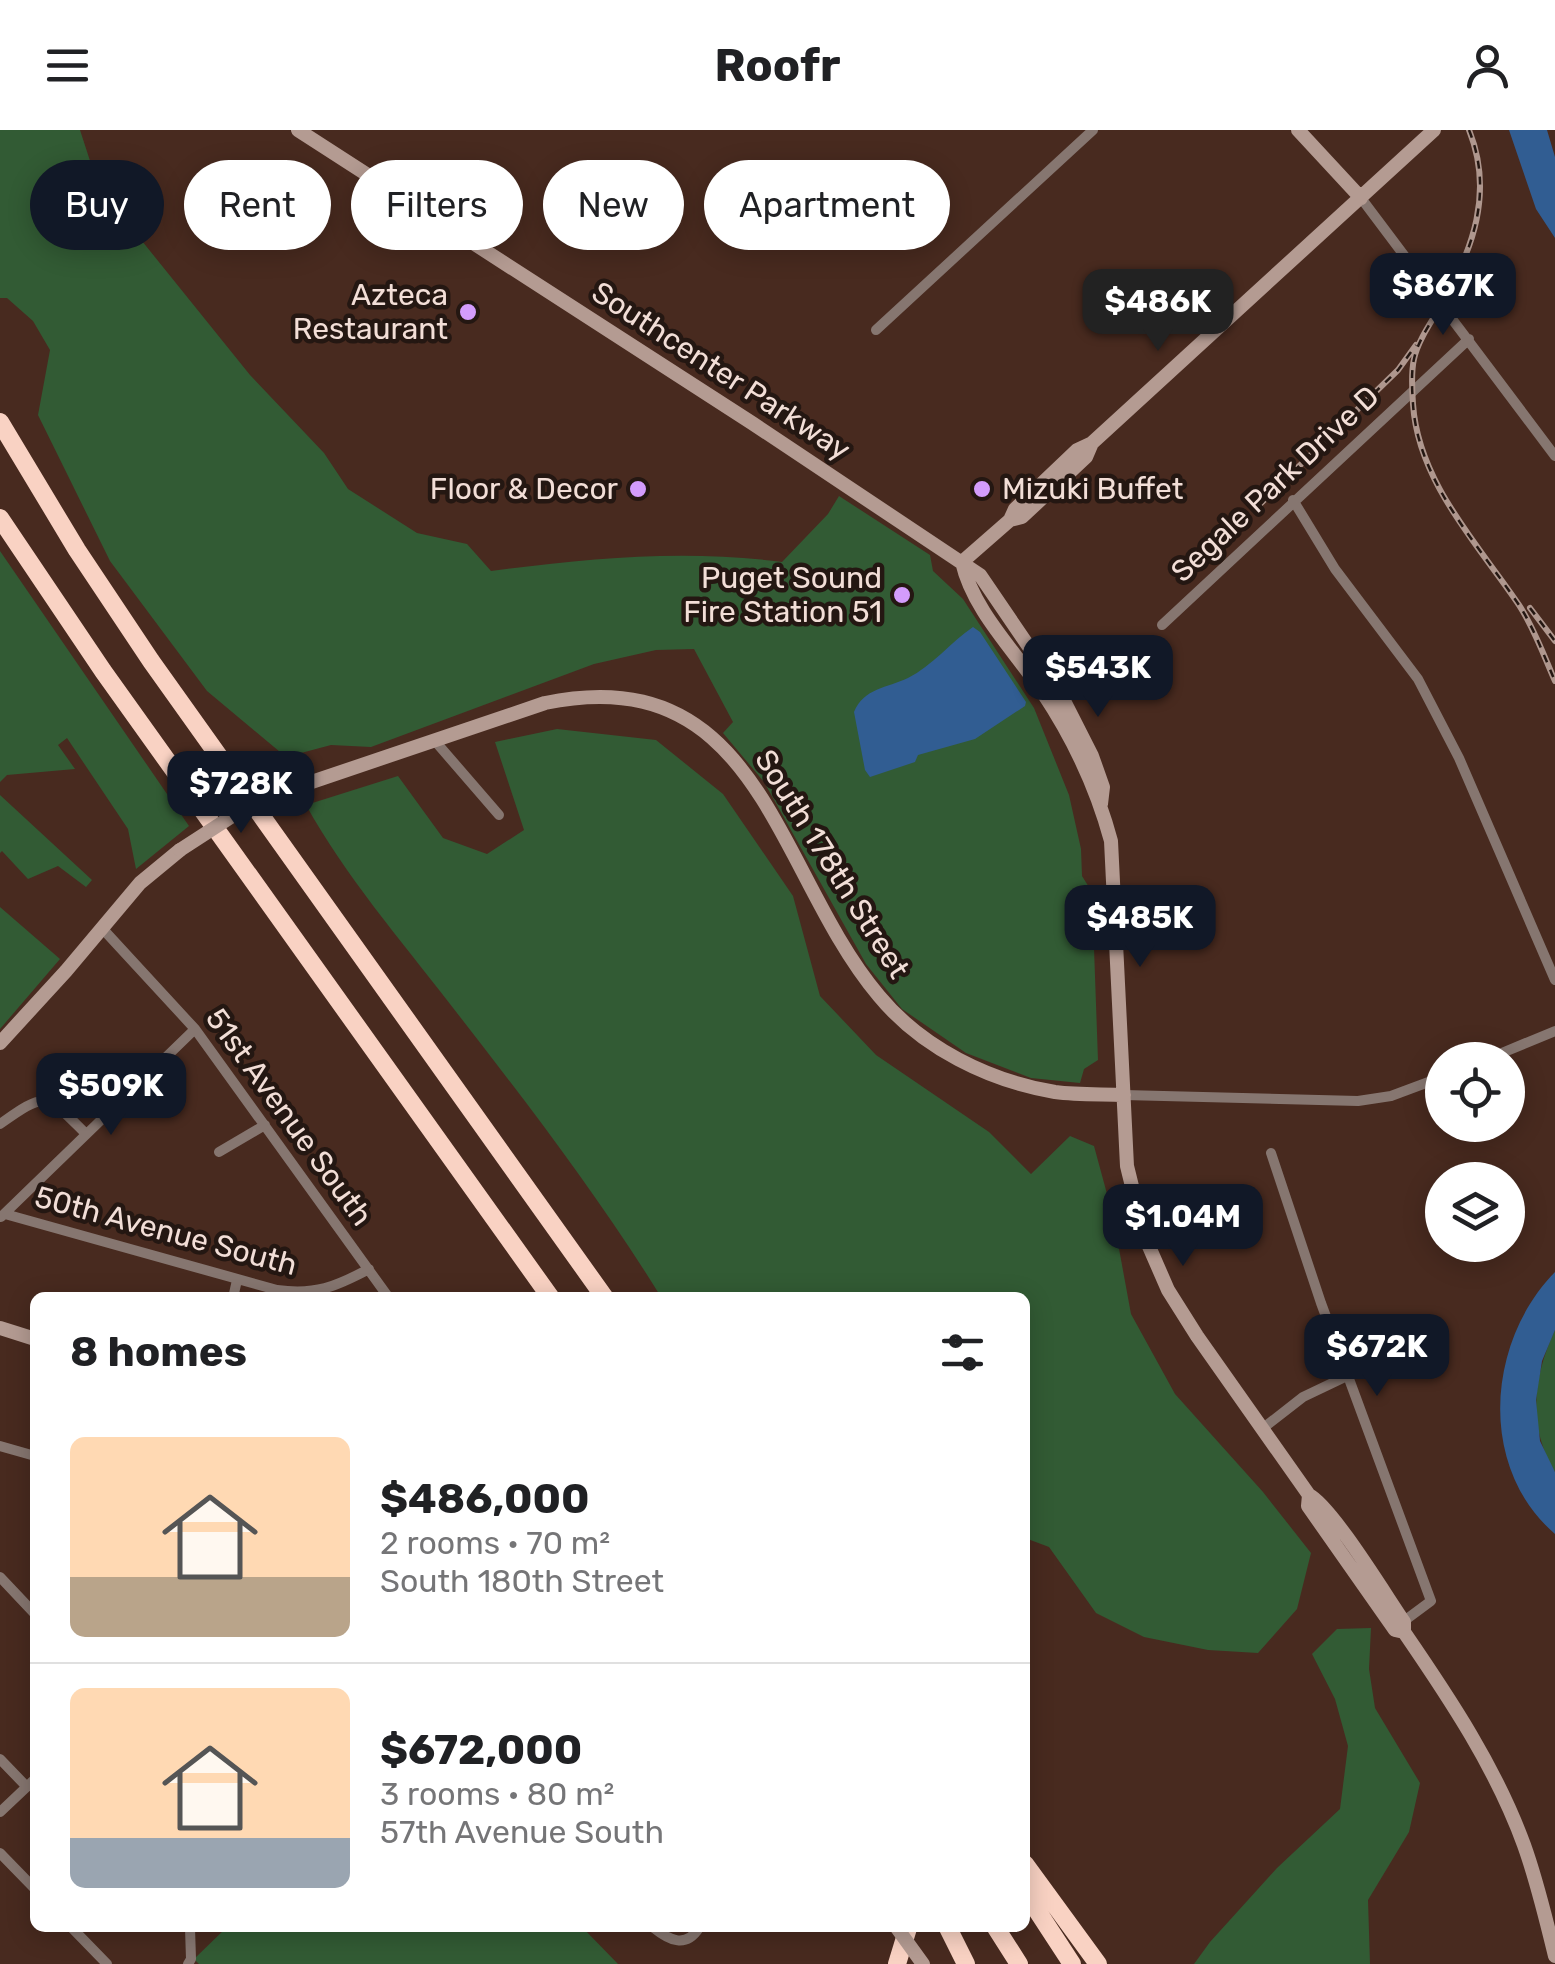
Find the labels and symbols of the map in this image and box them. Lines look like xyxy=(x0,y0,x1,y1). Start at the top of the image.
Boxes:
pin: $867K xyxy=(1373,253,1513,338)
pin: $486K xyxy=(1088,269,1228,354)
street label: Southcenter Parkway xyxy=(585,274,857,468)
place label: Azteca Restaurant xyxy=(293,277,448,347)
marker: Azteca Restaurant xyxy=(457,301,479,323)
street label: Segale Park Drive D xyxy=(1164,378,1386,590)
place label: Floor & Decor xyxy=(430,471,619,507)
place label: Mizuki Buffet xyxy=(1002,471,1184,507)
marker: Floor & Decor xyxy=(627,478,649,500)
marker: Mizuki Buffet xyxy=(971,478,993,500)
place label: Puget Sound Fire Station 51 xyxy=(683,560,882,630)
marker: Puget Sound Fire Station 51 xyxy=(891,584,913,606)
pin: $543K xyxy=(1028,635,1168,720)
street label: South 178th Street xyxy=(747,743,917,985)
pin: $728K xyxy=(171,751,311,836)
pin: $485K xyxy=(1070,885,1210,970)
street label: 51st Avenue South xyxy=(198,1001,380,1233)
pin: $509K xyxy=(41,1053,181,1138)
street label: 50th Avenue South xyxy=(31,1179,301,1283)
pin: $1.04M xyxy=(1102,1184,1264,1269)
pin: $672K xyxy=(1307,1314,1447,1399)

